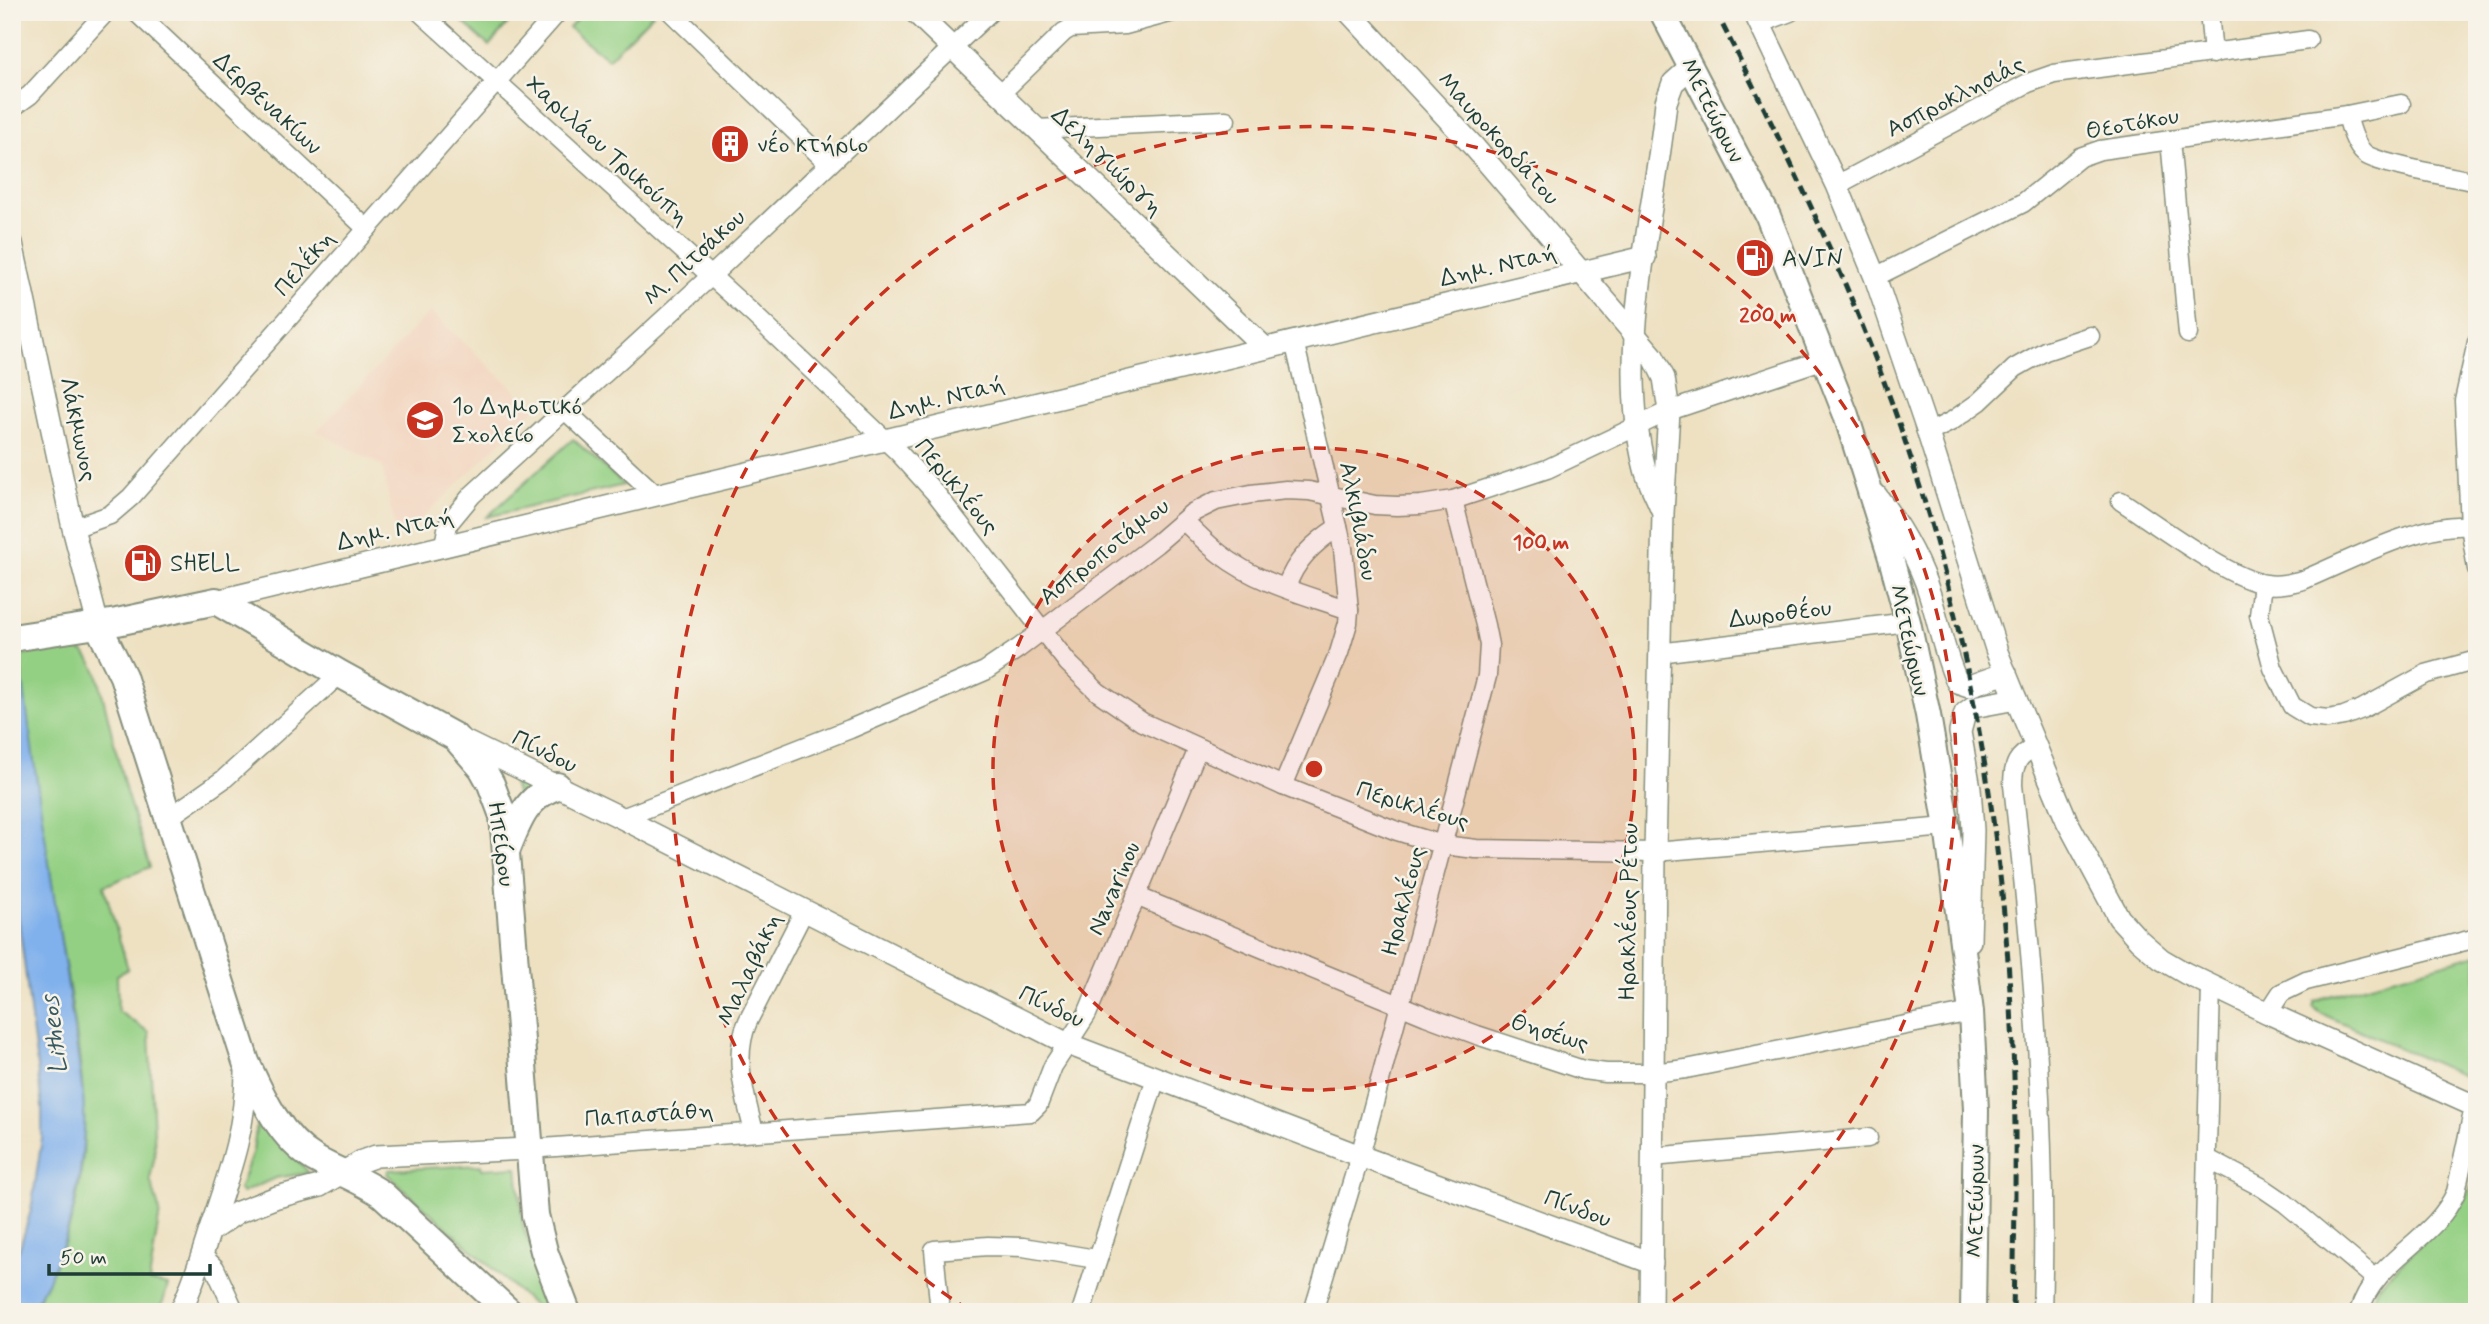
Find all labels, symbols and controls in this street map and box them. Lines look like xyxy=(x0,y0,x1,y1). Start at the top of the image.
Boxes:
street label: Δερβενακίων xyxy=(206,46,328,163)
street label: Ασπροκλησιάς xyxy=(1881,49,2030,145)
street label: Μετεώρων xyxy=(1672,53,1751,168)
street label: Μαυροκορδάτου xyxy=(1430,66,1566,212)
street label: Χαριλάου Τρικούπη xyxy=(519,69,695,233)
street label: Δεληγιώργη xyxy=(1044,101,1170,224)
street label: Θεοτόκου xyxy=(2083,101,2182,148)
building icon: νέο κτήριο xyxy=(709,123,751,165)
place label: νέο κτήριο xyxy=(757,129,868,161)
street label: Μ. Πιτσάκου xyxy=(637,203,753,313)
street label: Πελέκη xyxy=(267,224,342,304)
fuel station icon: AVIN xyxy=(1734,237,1776,279)
street label: Δημ. Νταή xyxy=(1437,238,1560,295)
place label: AVIN xyxy=(1782,244,1843,275)
text: 200 m xyxy=(1739,302,1797,330)
street label: Δημ. Νταή xyxy=(885,369,1008,428)
street label: Λάκμωνος xyxy=(51,374,104,485)
place label: 1ο Δημοτικό Σχολείο xyxy=(452,392,582,451)
school or university icon: 1ο Δημοτικό Σχολείο xyxy=(404,399,446,441)
street label: Περικλέους xyxy=(907,432,1006,542)
street label: Αλκιβιάδου xyxy=(1331,459,1384,584)
street label: Ασπροποτάμου xyxy=(1033,491,1177,613)
street label: Δημ. Νταή xyxy=(334,502,457,559)
text: 100 m xyxy=(1513,529,1569,557)
fuel station icon: SHELL xyxy=(122,542,164,584)
place label: SHELL xyxy=(170,549,240,580)
street label: Μετεώρων xyxy=(1881,581,1936,699)
street label: Δωροθέου xyxy=(1727,592,1833,636)
street label: Πίνδου xyxy=(506,723,582,781)
centre of rings xyxy=(1302,757,1326,781)
street label: Περικλέους xyxy=(1352,774,1473,838)
street label: Ηπείρου xyxy=(479,800,522,889)
street label: Ηρακλέους Ρέτου xyxy=(1611,823,1647,1001)
street label: Navarinou xyxy=(1081,837,1148,940)
street label: Ηρακλέους xyxy=(1374,843,1434,960)
street label: Μαλαβάκη xyxy=(711,908,790,1031)
street label: Πίνδου xyxy=(1013,979,1089,1036)
water label: Litheos xyxy=(33,991,77,1076)
street label: Θησέως xyxy=(1507,1006,1593,1060)
street label: Παπαστάθη xyxy=(583,1096,715,1135)
street label: Μετεώρων xyxy=(1960,1144,1993,1258)
street label: Πίνδου xyxy=(1540,1183,1615,1236)
scale bar xyxy=(49,1233,210,1277)
text: 50 m xyxy=(60,1244,107,1272)

